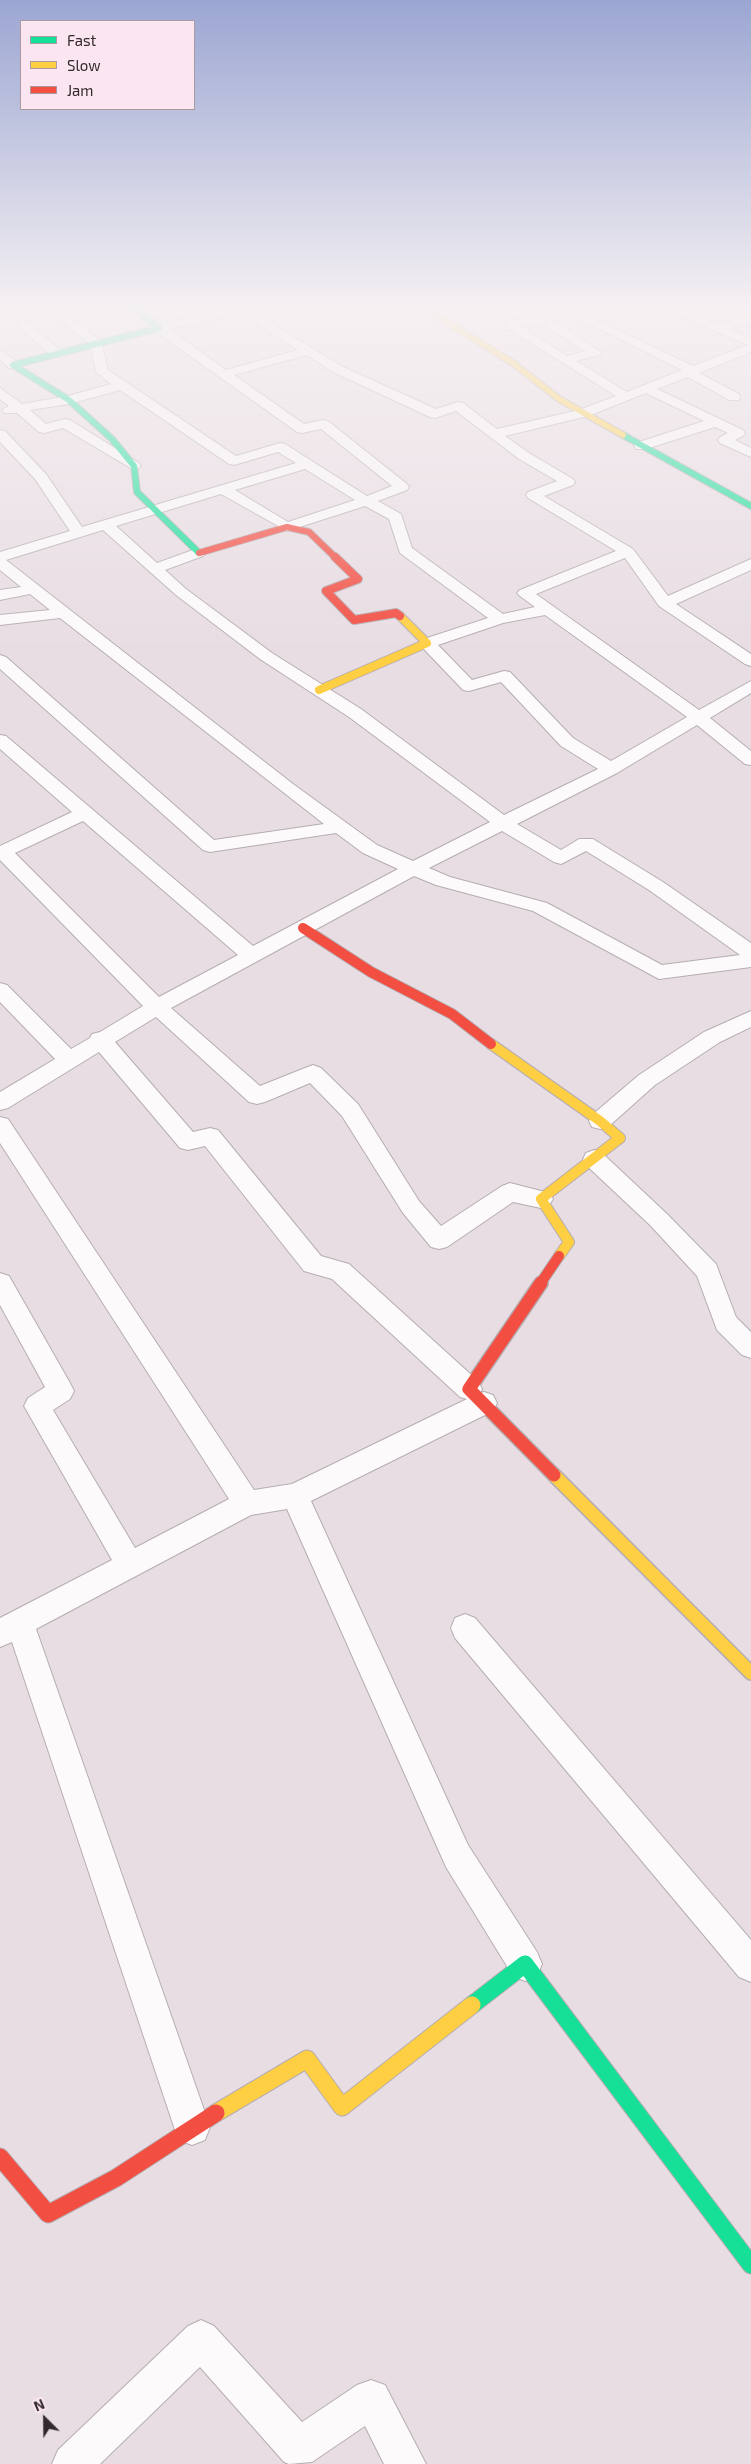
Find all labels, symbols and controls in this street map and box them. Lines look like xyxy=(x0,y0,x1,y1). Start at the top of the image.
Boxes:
legend xyxy=(20,20,195,110)
text: Fast xyxy=(67,31,96,49)
text: Slow xyxy=(67,56,101,74)
text: Jam xyxy=(67,81,93,99)
north arrow xyxy=(20,2394,70,2444)
text: N xyxy=(31,2395,47,2415)

